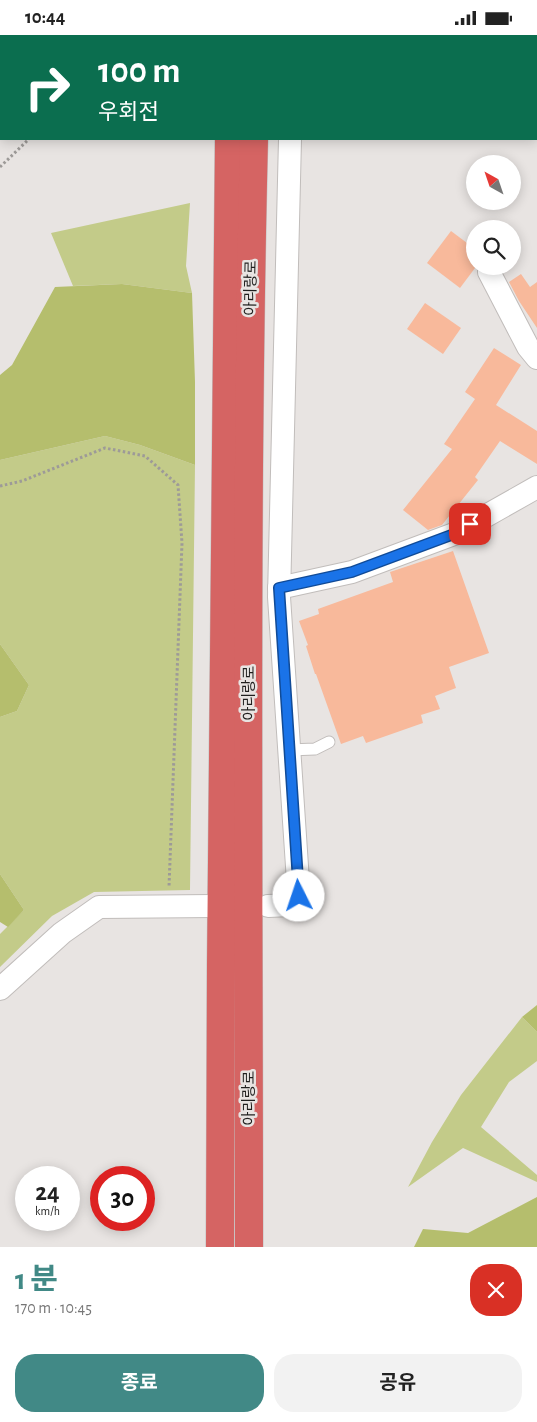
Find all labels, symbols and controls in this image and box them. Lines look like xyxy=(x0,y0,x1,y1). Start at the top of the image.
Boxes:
text: 10:44 xyxy=(25,8,65,27)
text: 100 m xyxy=(98,54,181,89)
icon: right xyxy=(15,55,80,120)
text: 우회전 xyxy=(98,101,159,123)
north arrow xyxy=(466,155,521,210)
map controls xyxy=(466,155,521,275)
button: search xyxy=(466,220,521,275)
street label: 아리랑로 xyxy=(242,260,259,316)
pin xyxy=(449,503,491,545)
icon: arrive xyxy=(456,510,484,538)
street label: 아리랑로 xyxy=(241,665,257,721)
position arrow xyxy=(272,869,324,921)
street label: 아리랑로 xyxy=(241,1070,257,1126)
speed limit sign: 30 xyxy=(90,1166,155,1231)
text: 24 xyxy=(35,1180,60,1205)
text: km/h xyxy=(35,1205,60,1217)
button: close xyxy=(470,1264,522,1316)
text: 1 분 xyxy=(15,1265,58,1295)
text: 170 m · 10:45 xyxy=(15,1300,92,1316)
button: 종료 xyxy=(15,1354,264,1412)
button: 공유 xyxy=(274,1354,522,1412)

